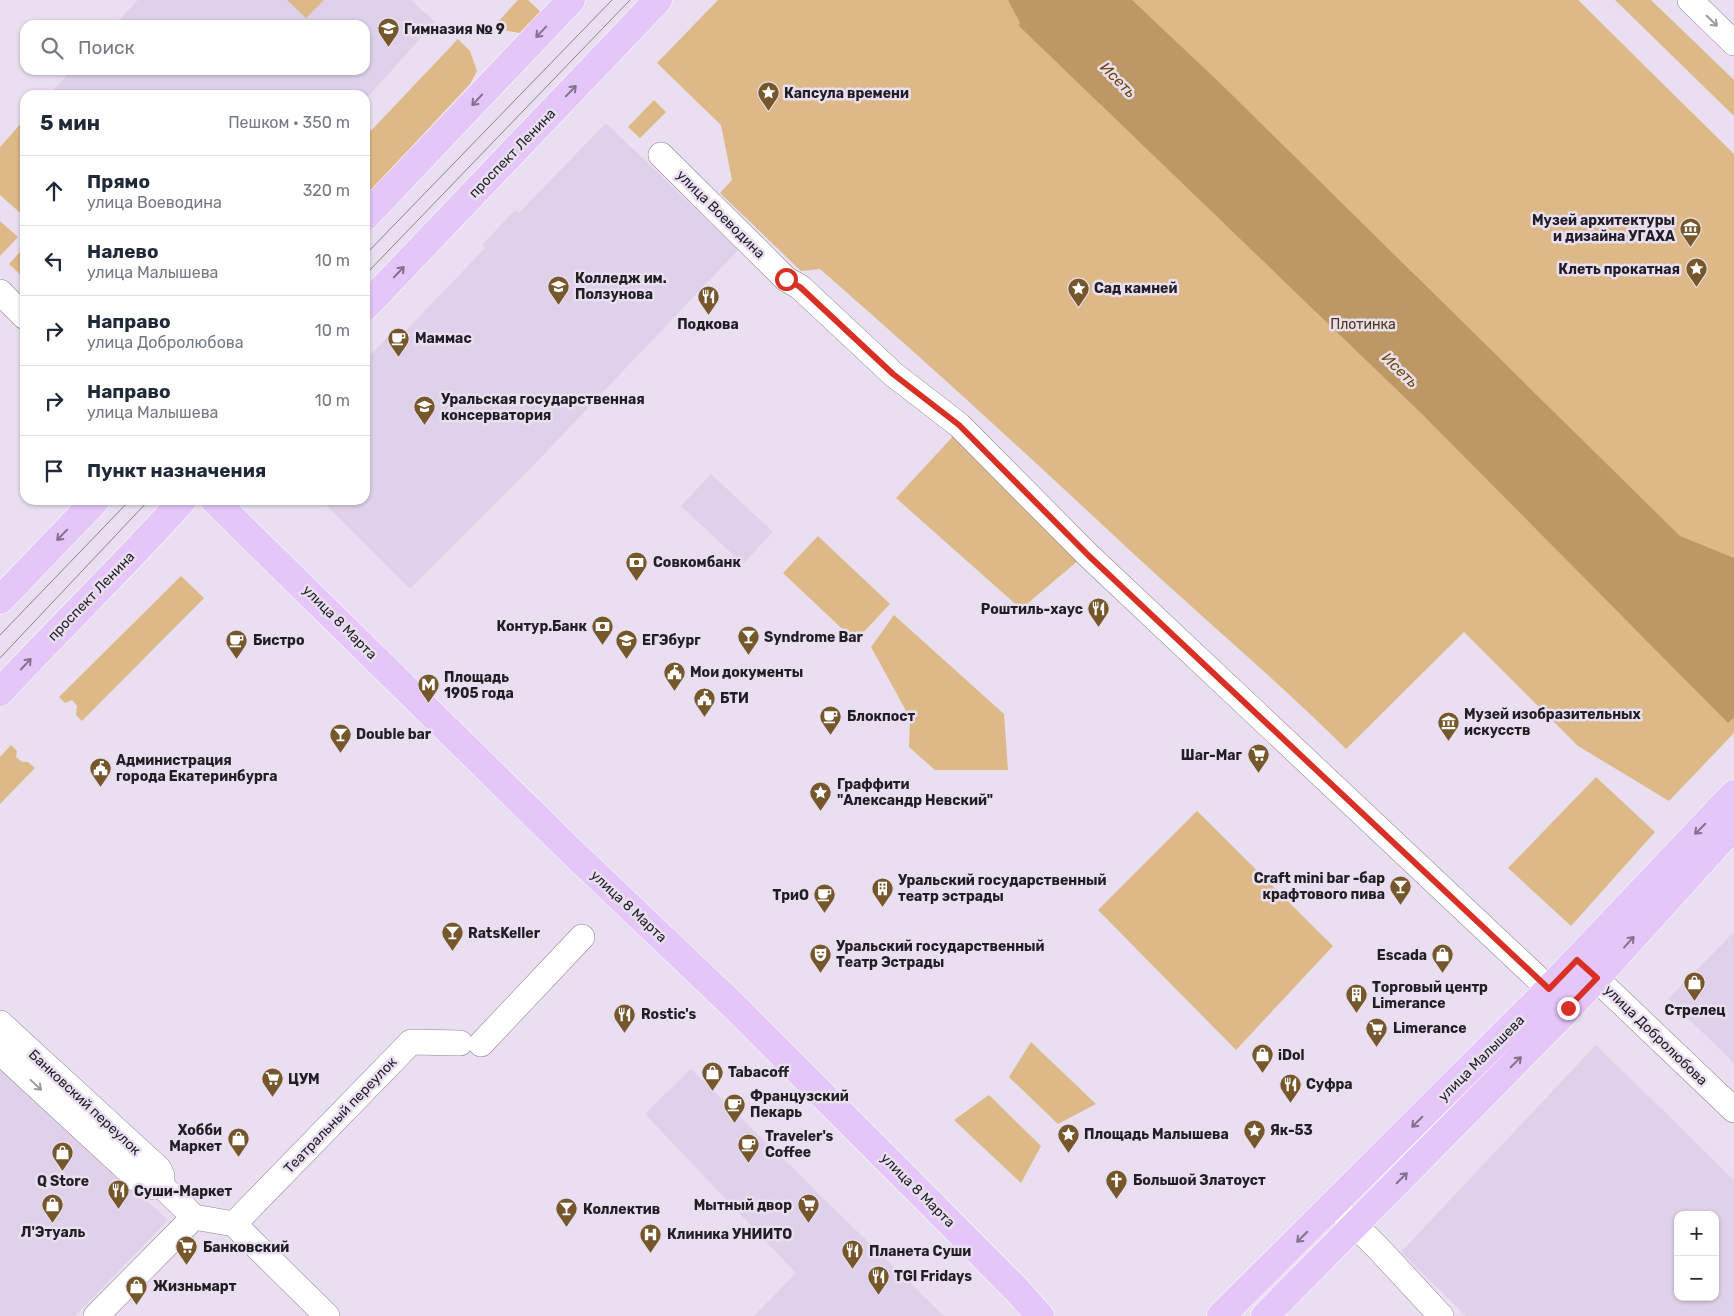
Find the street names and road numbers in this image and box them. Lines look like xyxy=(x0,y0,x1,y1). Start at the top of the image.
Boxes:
street label: проспект Ленина xyxy=(465,105,559,202)
street label: улица Воеводина xyxy=(673,167,768,262)
street label: проспект Ленина xyxy=(44,548,138,645)
street label: улица 8 Марта xyxy=(299,582,380,663)
street label: улица 8 Марта xyxy=(587,867,670,946)
street label: улица Добролюбова xyxy=(1600,982,1711,1089)
street label: улица Малышева xyxy=(1435,1012,1528,1105)
street label: Банковский переулок xyxy=(25,1046,145,1159)
street label: Театральный переулок xyxy=(280,1053,401,1177)
street label: улица 8 Марта xyxy=(877,1150,958,1231)

